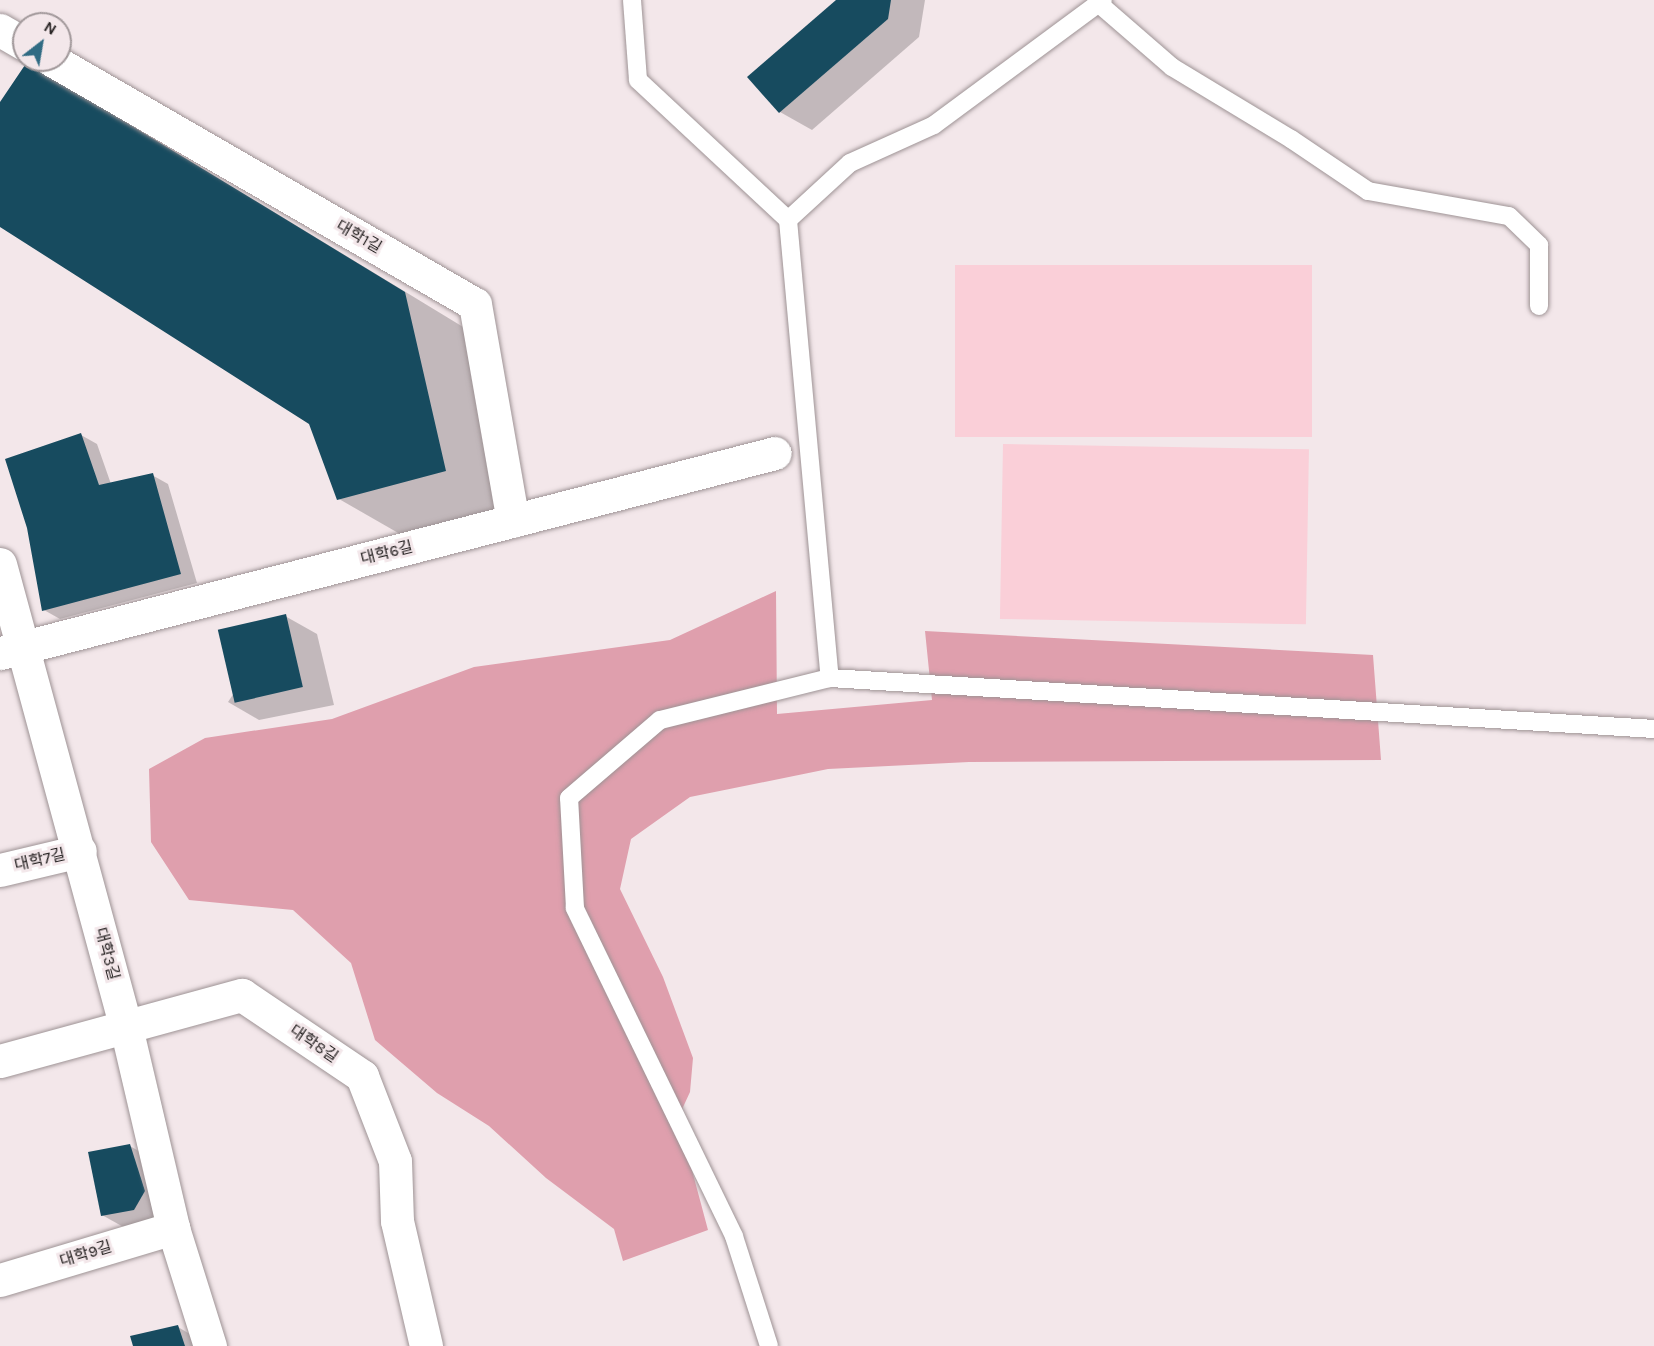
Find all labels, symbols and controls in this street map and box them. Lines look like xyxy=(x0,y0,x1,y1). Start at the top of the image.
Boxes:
north arrow xyxy=(12,12,72,72)
text: N xyxy=(41,17,60,39)
street label: 대학1길 xyxy=(333,216,385,258)
street label: 대학6길 xyxy=(359,537,415,569)
street label: 대학7길 xyxy=(13,845,67,875)
street label: 대학3길 xyxy=(91,926,123,982)
street label: 대학8길 xyxy=(286,1021,342,1067)
street label: 대학9길 xyxy=(58,1237,114,1271)

